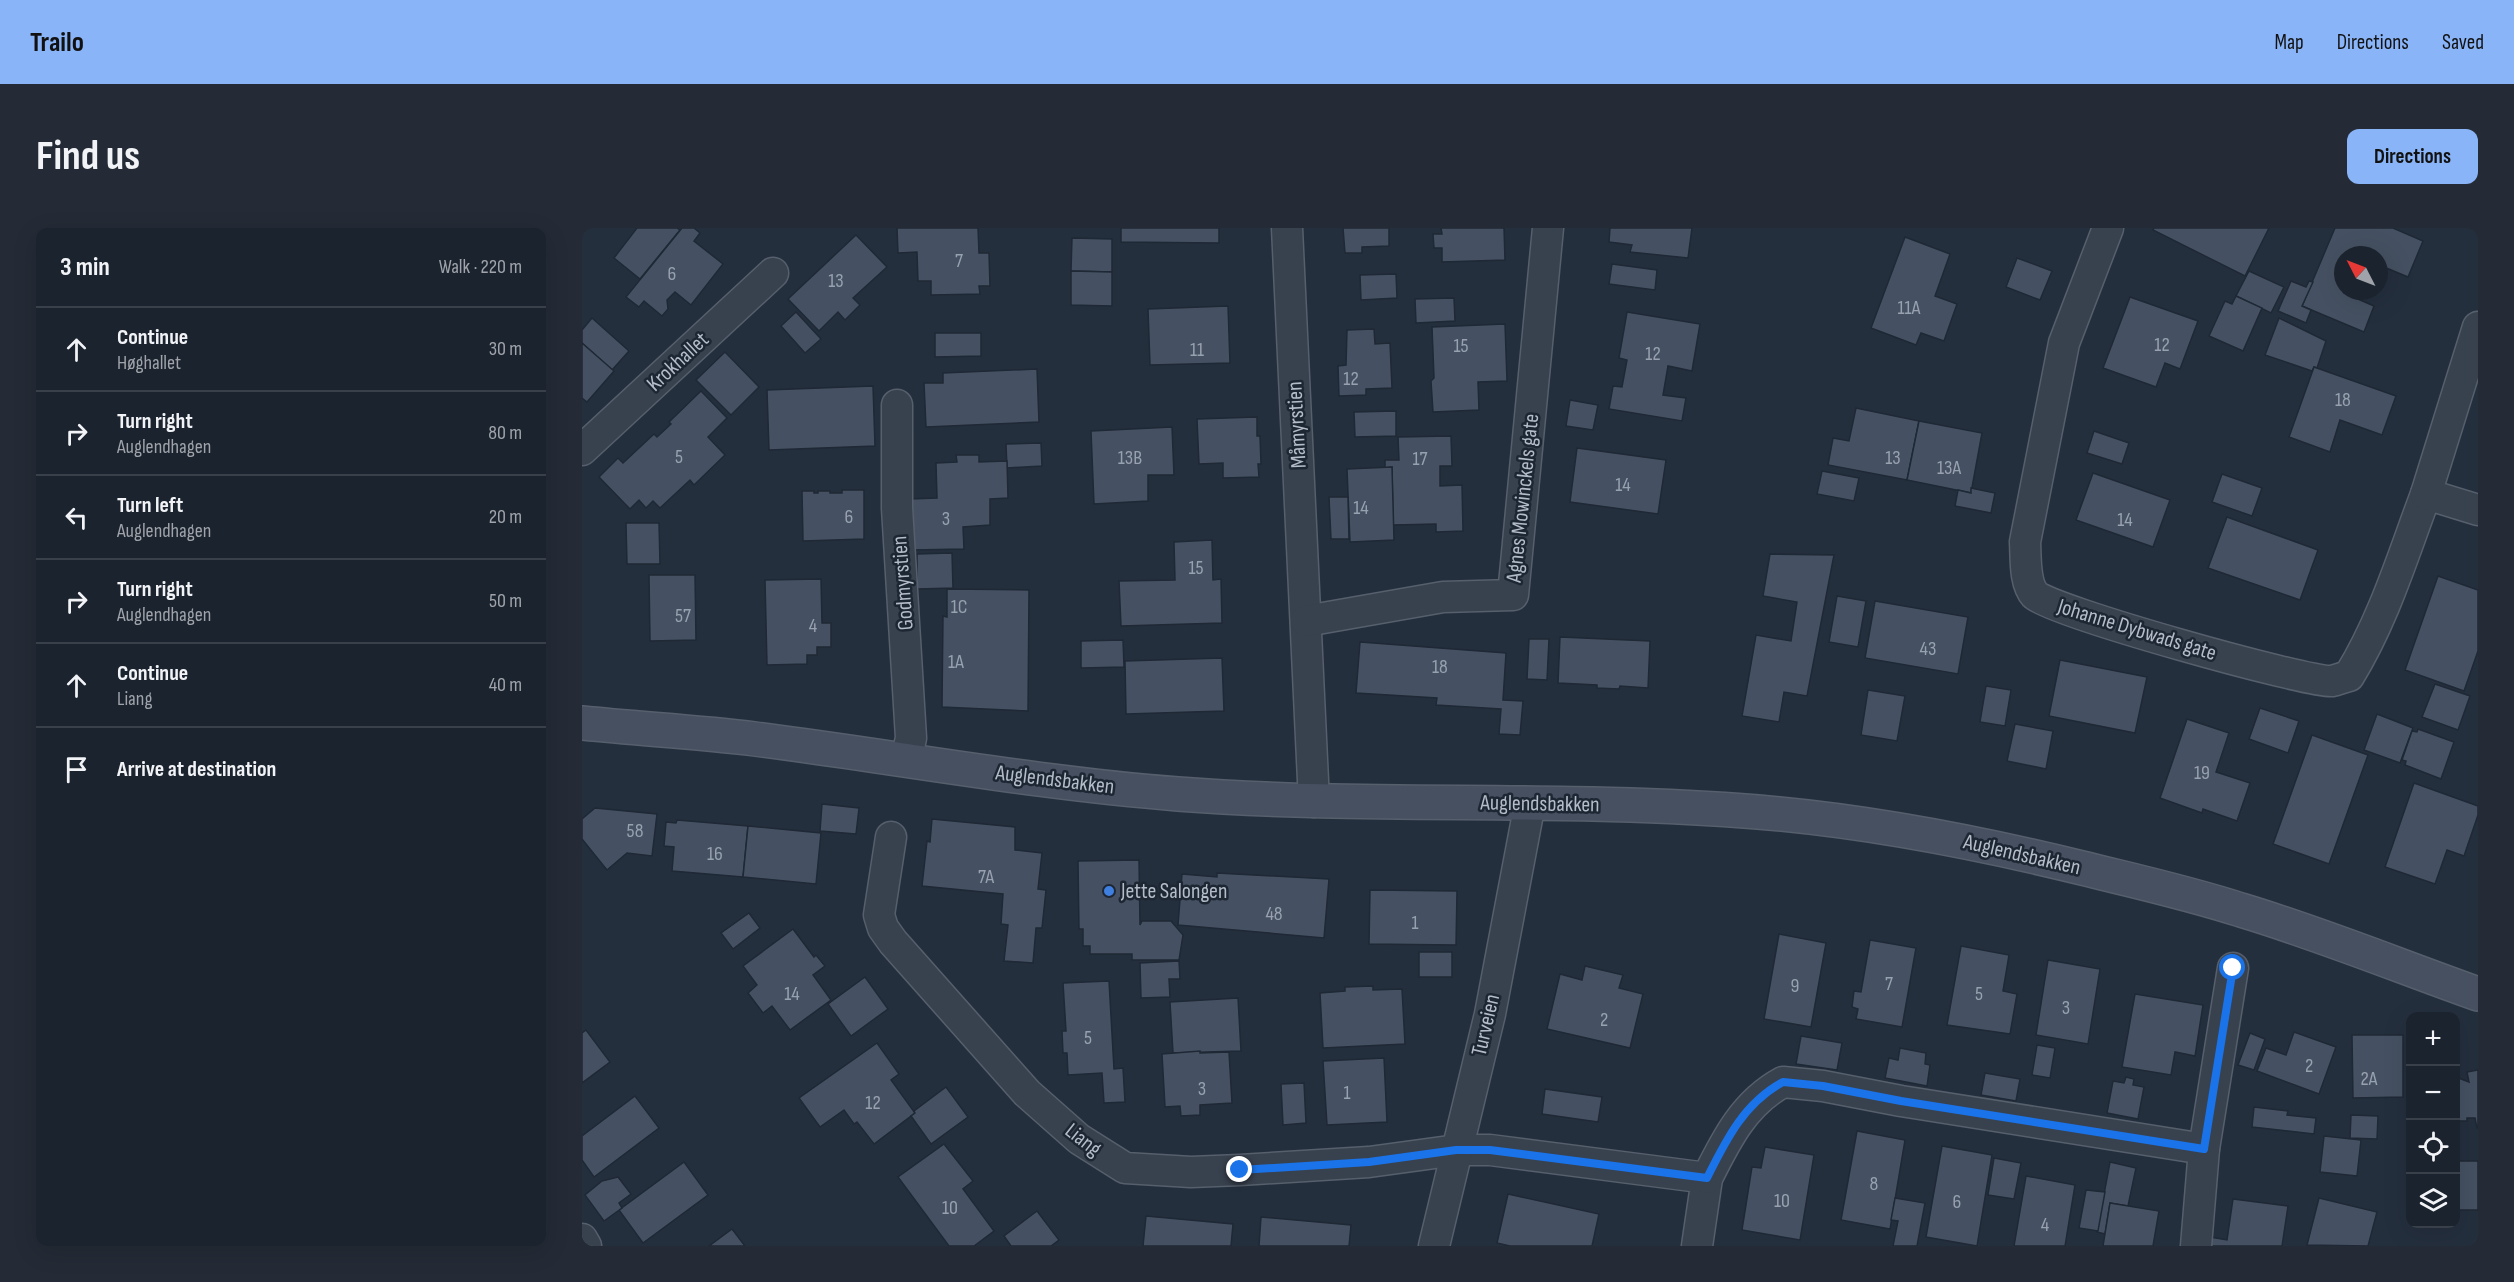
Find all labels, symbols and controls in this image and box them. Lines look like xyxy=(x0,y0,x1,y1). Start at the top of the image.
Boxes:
text: Trailo xyxy=(30,26,84,59)
text: Map xyxy=(2274,30,2304,55)
text: Directions xyxy=(2337,30,2409,55)
text: Saved xyxy=(2442,30,2484,55)
button: Directions xyxy=(2347,129,2478,184)
text: Find us xyxy=(36,131,140,182)
north arrow xyxy=(2334,246,2388,300)
house number: 7 xyxy=(955,249,963,273)
text: 3 min xyxy=(60,252,110,283)
text: Walk · 220 m xyxy=(439,255,522,279)
house number: 6 xyxy=(668,262,676,286)
house number: 13 xyxy=(828,269,844,293)
house number: 11A xyxy=(1898,296,1921,320)
text: Continue xyxy=(117,324,188,351)
street label: Krokhallet xyxy=(641,326,715,397)
icon: ahead xyxy=(60,333,93,366)
house number: 12 xyxy=(2154,333,2170,357)
house number: 15 xyxy=(1453,334,1469,358)
text: 30 m xyxy=(489,337,522,361)
house number: 11 xyxy=(1190,338,1204,362)
house number: 12 xyxy=(1645,342,1661,366)
text: Høghallet xyxy=(117,351,181,375)
house number: 12 xyxy=(1343,367,1359,391)
street label: Måmyrstien xyxy=(1281,381,1313,469)
house number: 18 xyxy=(2335,388,2351,412)
text: Turn right xyxy=(117,408,193,435)
street label: Agnes Mowinckels gate xyxy=(1501,412,1545,585)
icon: right xyxy=(60,417,93,450)
text: 80 m xyxy=(488,421,522,445)
text: Auglendhagen xyxy=(117,435,211,459)
house number: 5 xyxy=(675,445,683,469)
house number: 13B xyxy=(1118,446,1142,470)
house number: 13 xyxy=(1885,446,1901,470)
house number: 17 xyxy=(1413,447,1427,471)
house number: 13A xyxy=(1937,456,1961,480)
house number: 14 xyxy=(1615,473,1631,497)
text: Turn left xyxy=(117,492,183,519)
house number: 14 xyxy=(1353,496,1369,520)
icon: left xyxy=(60,501,93,534)
text: 20 m xyxy=(489,505,522,529)
house number: 6 xyxy=(845,505,853,529)
house number: 3 xyxy=(942,507,950,531)
house number: 14 xyxy=(2117,508,2133,532)
text: Auglendhagen xyxy=(117,519,211,543)
street label: Godmyrstien xyxy=(886,535,920,631)
house number: 15 xyxy=(1188,556,1204,580)
text: Turn right xyxy=(117,576,193,603)
icon: right xyxy=(60,585,93,618)
text: 50 m xyxy=(489,589,522,613)
street label: Johanne Dybwads gate xyxy=(2053,593,2220,667)
house number: 1C xyxy=(951,595,967,619)
text: Auglendhagen xyxy=(117,603,211,627)
house number: 57 xyxy=(675,604,691,628)
house number: 4 xyxy=(809,614,817,638)
house number: 43 xyxy=(1920,637,1936,661)
house number: 1A xyxy=(948,650,964,674)
house number: 18 xyxy=(1432,655,1448,679)
text: Continue xyxy=(117,660,188,687)
icon: ahead xyxy=(60,669,93,702)
text: 40 m xyxy=(489,673,522,697)
text: Liang xyxy=(117,687,152,711)
icon: arrive xyxy=(60,753,93,786)
text: Arrive at destination xyxy=(117,756,276,783)
street label: Auglendsbakken xyxy=(993,759,1116,801)
house number: 19 xyxy=(2194,761,2210,785)
street label: Auglendsbakken xyxy=(1479,789,1600,819)
house number: 58 xyxy=(627,819,643,843)
street label: Auglendsbakken xyxy=(1960,828,2083,882)
house number: 16 xyxy=(707,842,723,866)
house number: 7A xyxy=(978,865,995,889)
place label: Jette Salongen xyxy=(1120,878,1227,905)
marker: Jette Salongen xyxy=(1102,884,1116,898)
house number: 48 xyxy=(1265,902,1283,926)
house number: 1 xyxy=(1412,911,1419,935)
route start xyxy=(2219,954,2245,980)
house number: 7 xyxy=(1885,972,1893,996)
house number: 9 xyxy=(1791,974,1799,998)
house number: 14 xyxy=(784,982,800,1006)
house number: 5 xyxy=(1975,982,1983,1006)
street label: Turveien xyxy=(1466,991,1506,1059)
house number: 3 xyxy=(2062,996,2070,1020)
house number: 2 xyxy=(1600,1008,1608,1032)
map controls xyxy=(2406,1012,2460,1228)
button: + xyxy=(2406,1012,2460,1066)
house number: 5 xyxy=(1084,1026,1092,1050)
house number: 2 xyxy=(2305,1054,2313,1078)
button: − xyxy=(2406,1066,2460,1120)
house number: 2A xyxy=(2361,1067,2378,1091)
house number: 3 xyxy=(1198,1077,1206,1101)
house number: 1 xyxy=(1344,1081,1351,1105)
house number: 12 xyxy=(865,1091,881,1115)
street label: Liang xyxy=(1059,1117,1107,1163)
button: locate xyxy=(2406,1120,2460,1174)
route end xyxy=(1226,1156,1252,1182)
house number: 8 xyxy=(1870,1172,1878,1196)
button: layers xyxy=(2406,1174,2460,1228)
house number: 10 xyxy=(1774,1189,1790,1213)
house number: 6 xyxy=(1953,1190,1961,1214)
house number: 10 xyxy=(942,1196,958,1220)
house number: 4 xyxy=(2041,1213,2049,1237)

